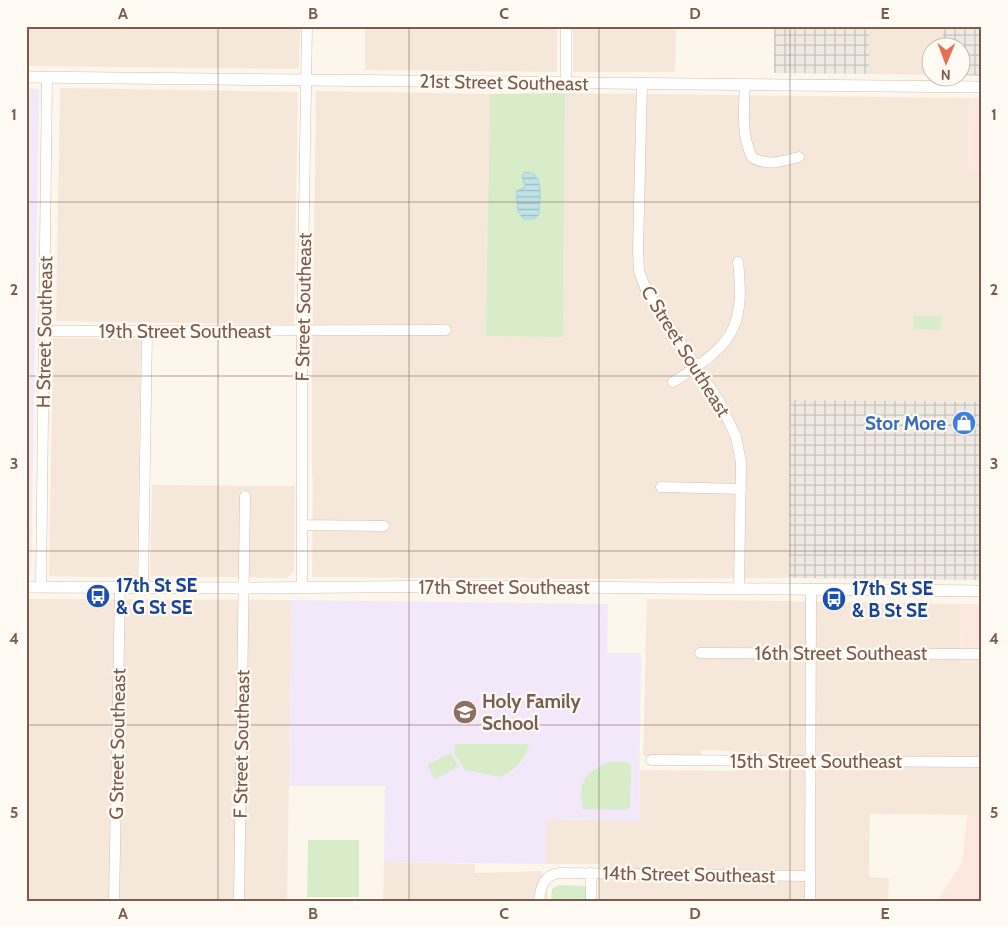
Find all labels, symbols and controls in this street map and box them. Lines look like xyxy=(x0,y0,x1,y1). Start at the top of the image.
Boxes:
text: A xyxy=(118,4,128,23)
text: B xyxy=(308,4,318,23)
text: C xyxy=(499,4,509,23)
text: D xyxy=(689,4,701,23)
text: E xyxy=(880,4,890,23)
north arrow xyxy=(920,38,970,88)
text: N xyxy=(941,66,951,84)
street label: 21st Street Southeast xyxy=(419,70,589,95)
text: 1 xyxy=(11,105,17,124)
text: 1 xyxy=(991,105,997,124)
street label: F Street Southeast xyxy=(291,232,316,382)
street label: H Street Southeast xyxy=(32,255,57,408)
text: 2 xyxy=(10,280,18,299)
text: 2 xyxy=(990,280,998,299)
street label: C Street Southeast xyxy=(636,281,735,422)
street label: 19th Street Southeast xyxy=(99,320,272,343)
shop icon: Stor More xyxy=(951,410,977,436)
place label: Stor More xyxy=(865,412,946,435)
text: 3 xyxy=(10,454,18,473)
text: 3 xyxy=(990,454,998,473)
place label: 17th St SE & G St SE xyxy=(116,574,198,619)
street label: 17th Street Southeast xyxy=(418,576,590,599)
place label: 17th St SE & B St SE xyxy=(852,577,934,622)
bus stop icon: 17th St SE & G St SE xyxy=(85,583,111,609)
bus stop icon: 17th St SE & B St SE xyxy=(821,586,847,612)
text: 4 xyxy=(9,629,19,648)
text: 4 xyxy=(989,629,999,648)
street label: 16th Street Southeast xyxy=(755,642,928,665)
street label: G Street Southeast xyxy=(105,667,130,820)
street label: F Street Southeast xyxy=(229,669,254,819)
place label: Holy Family School xyxy=(482,690,581,735)
school or university icon: Holy Family School xyxy=(452,699,478,725)
street label: 15th Street Southeast xyxy=(730,750,903,773)
text: 5 xyxy=(10,803,18,822)
text: 5 xyxy=(990,803,998,822)
street label: 14th Street Southeast xyxy=(603,861,776,888)
text: A xyxy=(118,904,128,923)
text: B xyxy=(308,904,318,923)
text: C xyxy=(499,904,509,923)
text: D xyxy=(689,904,701,923)
text: E xyxy=(880,904,890,923)

